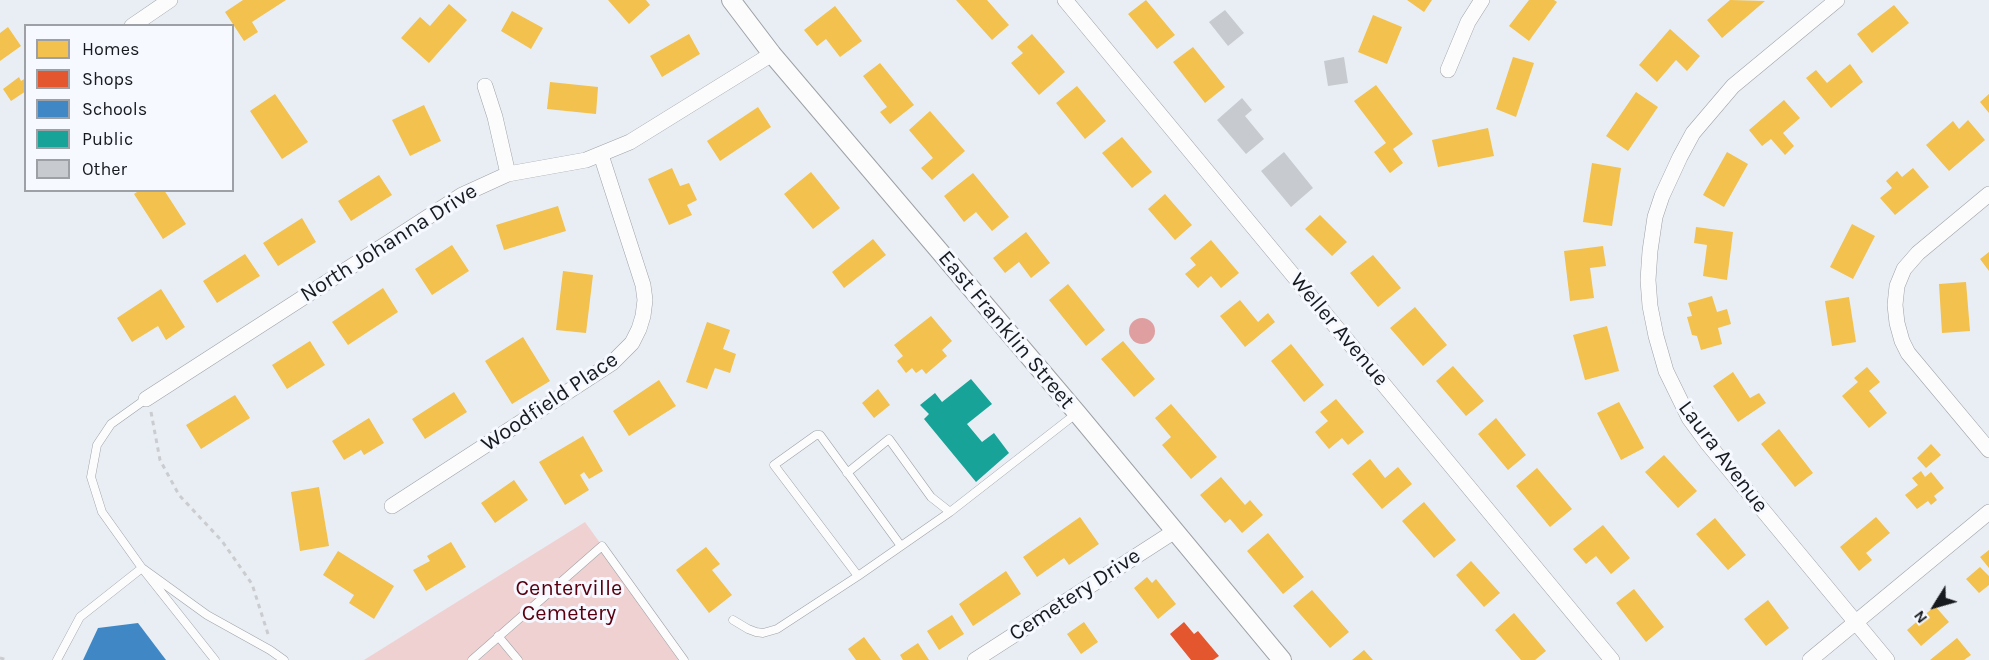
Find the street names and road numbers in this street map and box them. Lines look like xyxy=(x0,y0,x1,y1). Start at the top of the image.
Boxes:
street label: North Johanna Drive xyxy=(296,178,482,308)
street label: East Franklin Street xyxy=(932,246,1080,414)
street label: Weller Avenue xyxy=(1284,268,1394,392)
street label: Woodfield Place xyxy=(477,347,623,457)
street label: Laura Avenue xyxy=(1672,396,1774,518)
street label: Cemetery Drive xyxy=(1004,543,1146,647)

